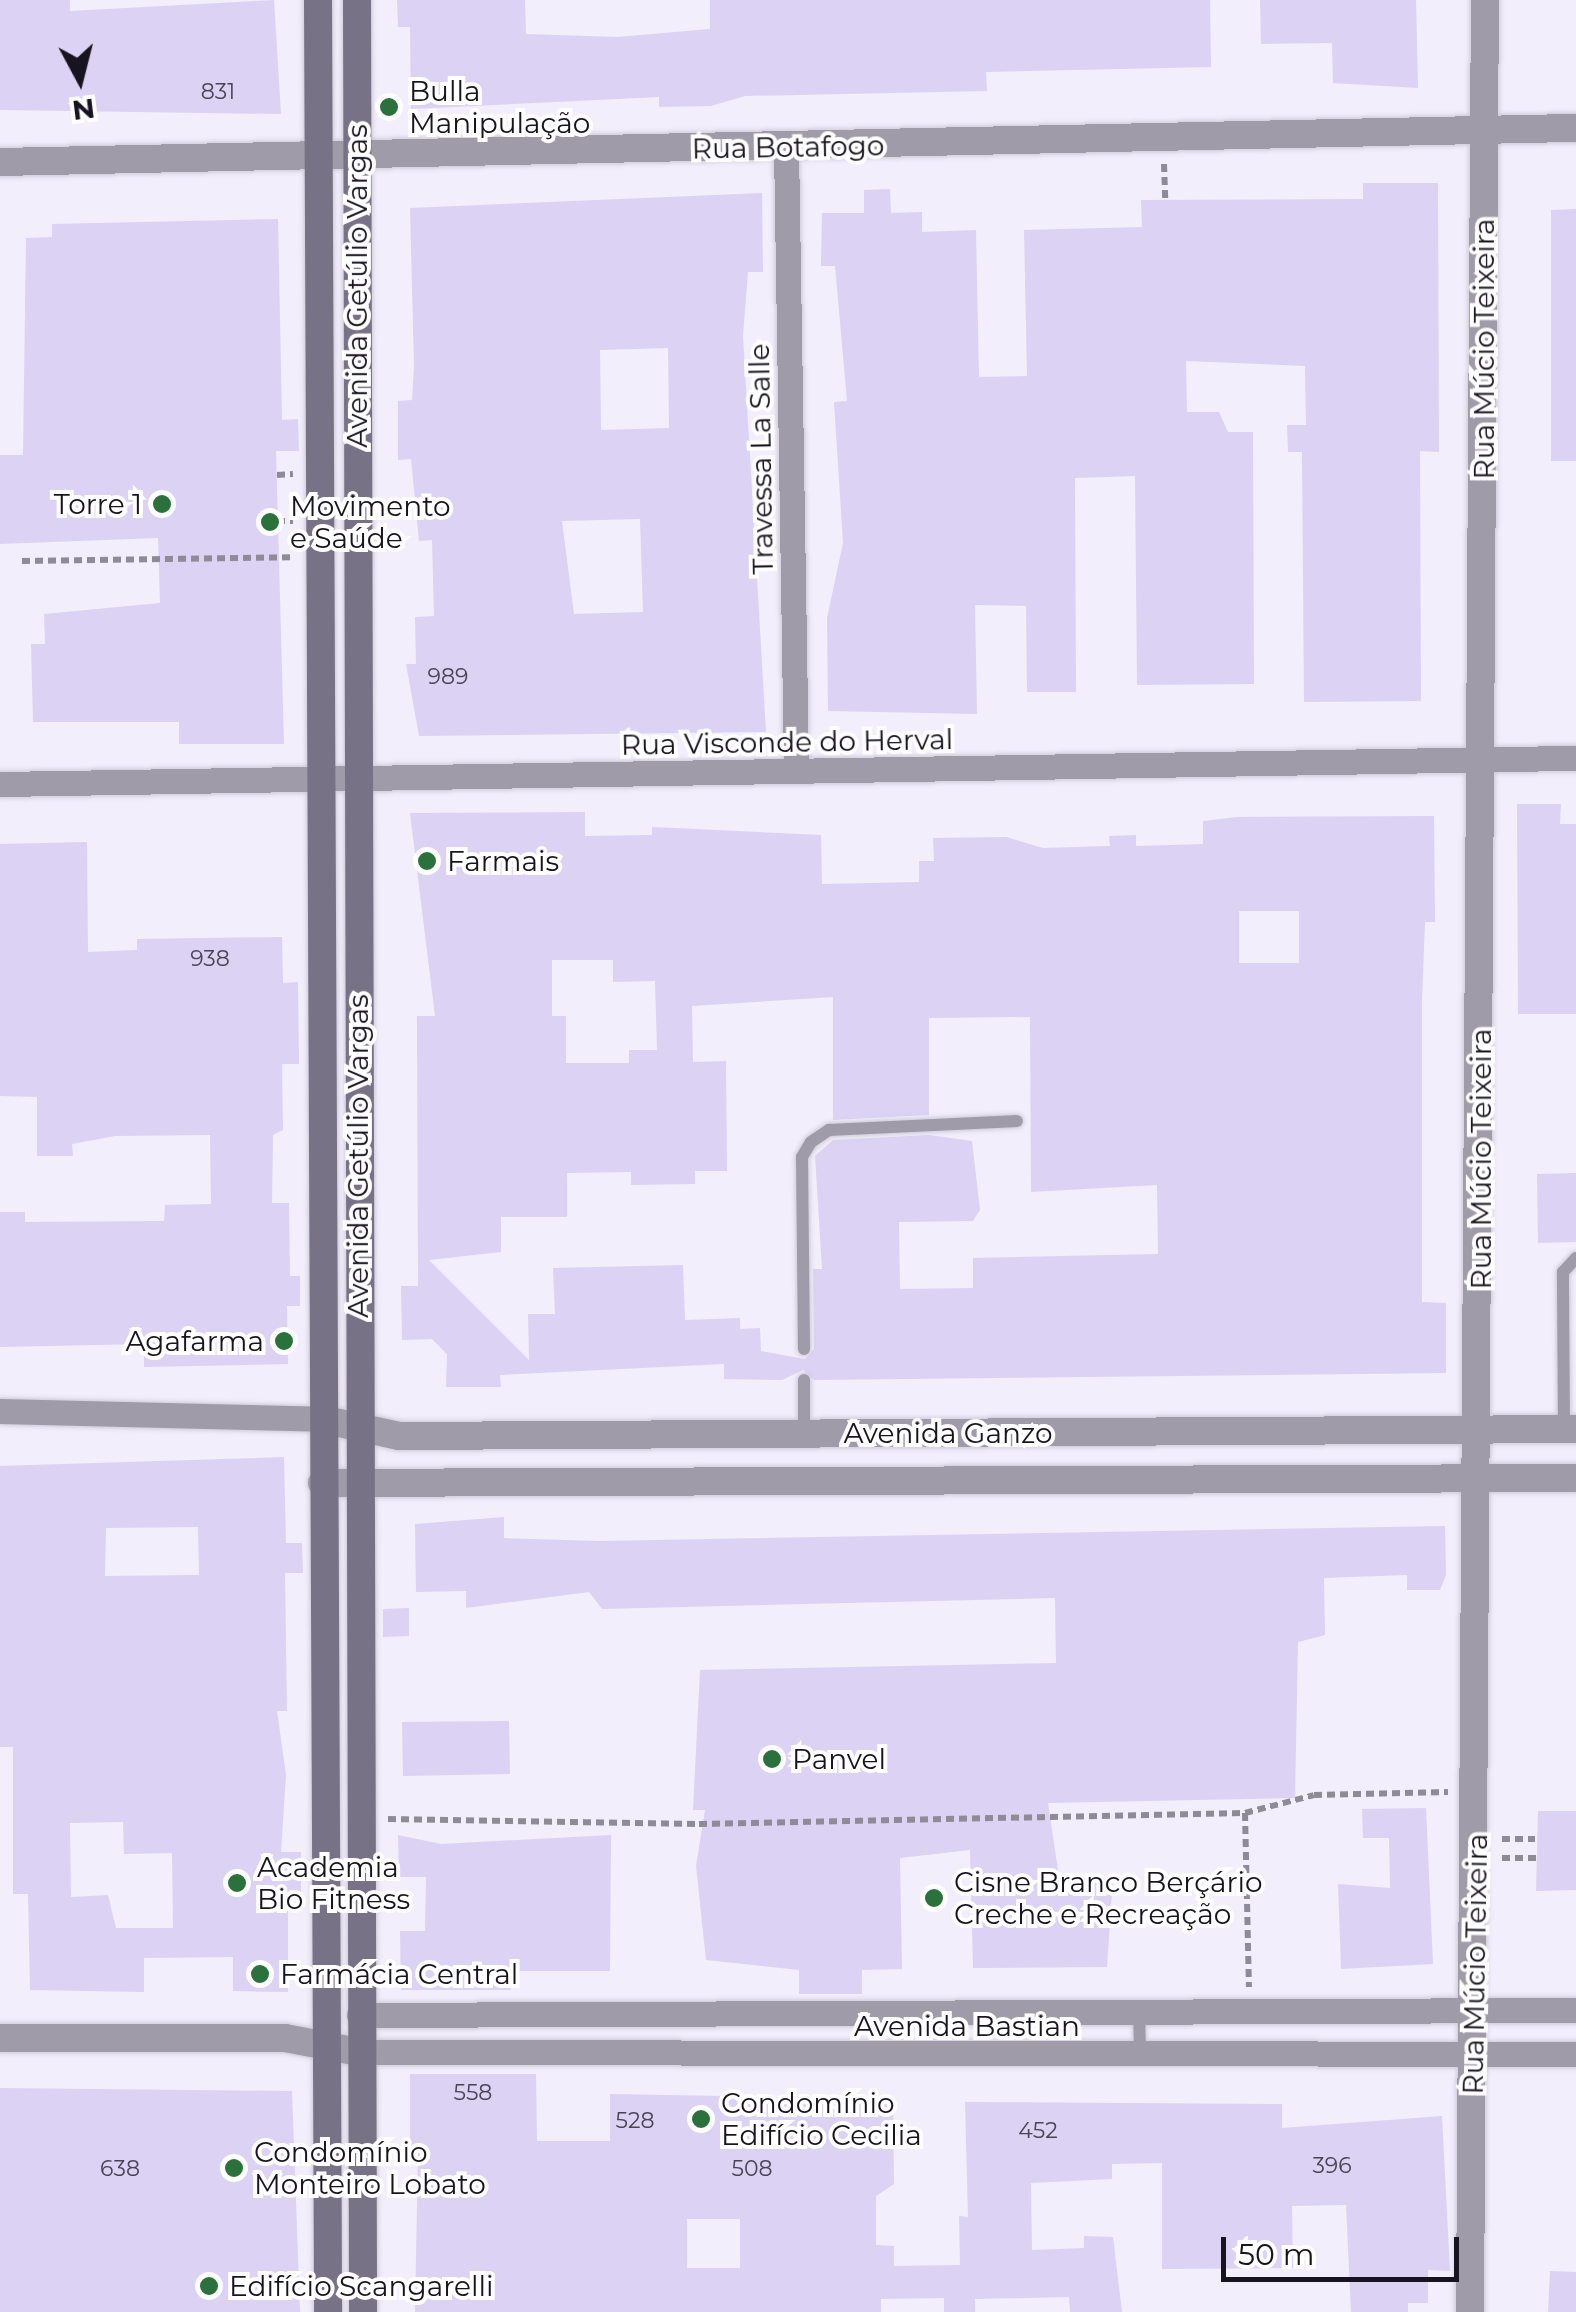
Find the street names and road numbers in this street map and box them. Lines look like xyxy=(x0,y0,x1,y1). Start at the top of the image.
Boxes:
street label: Avenida Getúlio Vargas xyxy=(340,124,374,448)
street label: Rua Botafogo xyxy=(691,129,885,165)
street label: Rua Múcio Teixeira xyxy=(1467,219,1501,479)
street label: Travessa La Salle xyxy=(742,343,780,575)
street label: Rua Visconde do Herval xyxy=(621,722,953,762)
street label: Avenida Getúlio Vargas xyxy=(341,994,375,1318)
street label: Rua Múcio Teixeira xyxy=(1464,1029,1498,1289)
street label: Avenida Ganzo xyxy=(843,1416,1053,1450)
street label: Rua Múcio Teixeira xyxy=(1456,1833,1494,2095)
street label: Avenida Bastian xyxy=(854,2009,1080,2043)

